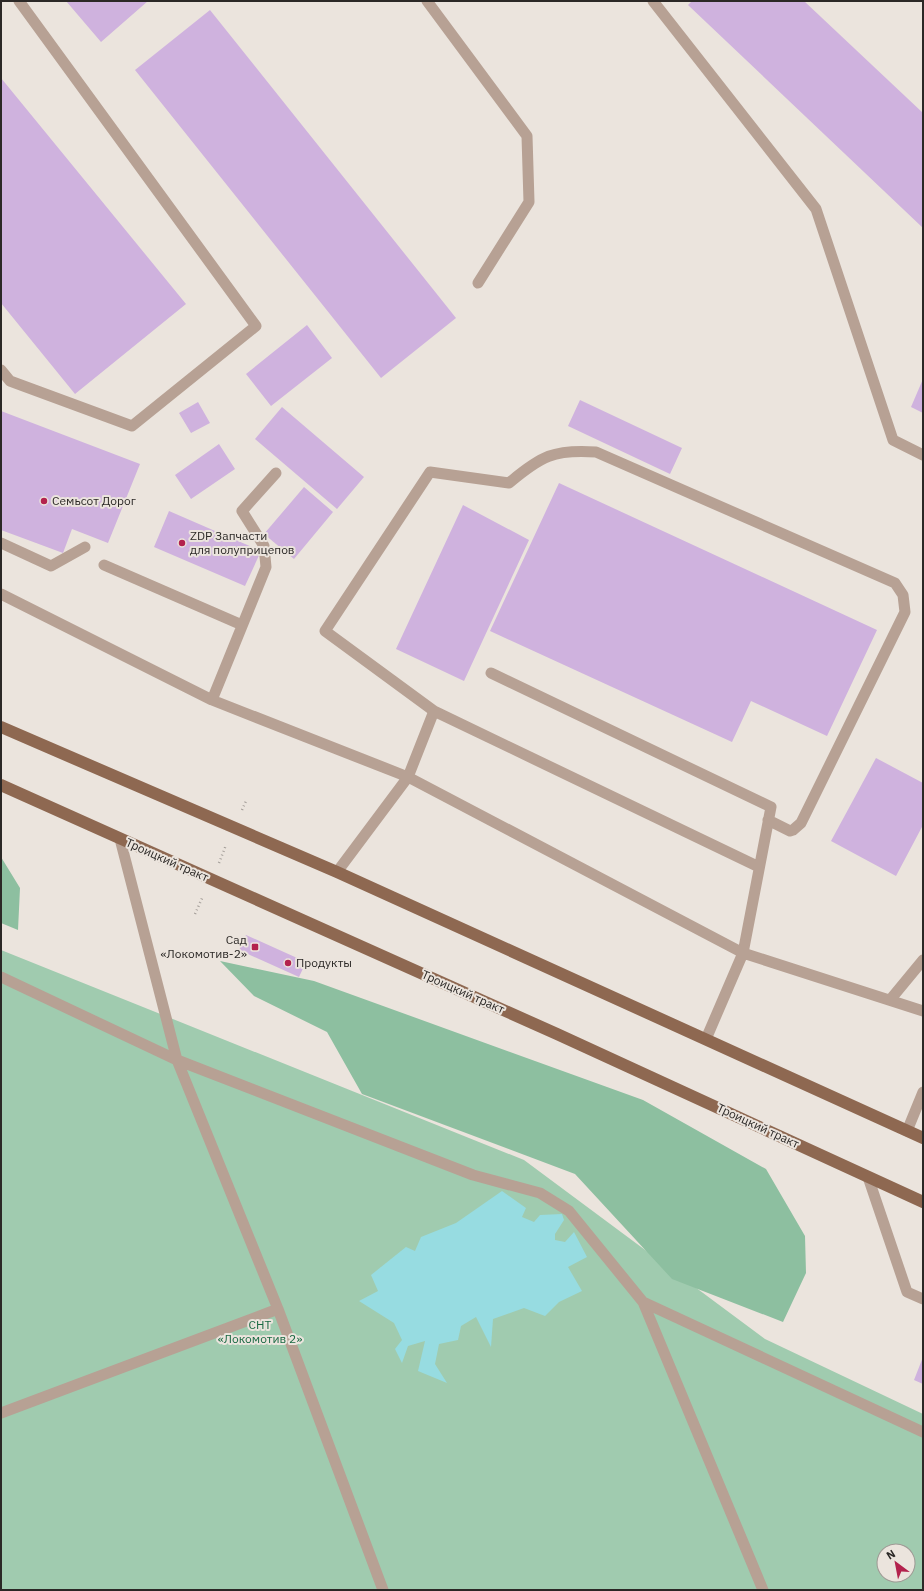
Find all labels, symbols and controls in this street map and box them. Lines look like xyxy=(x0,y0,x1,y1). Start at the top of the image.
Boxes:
place label: Семьсот Дорог xyxy=(52,493,136,508)
marker: Семьсот Дорог xyxy=(39,496,49,506)
place label: ZDP Запчасти для полуприцепов xyxy=(190,528,295,557)
marker: ZDP Запчасти для полуприцепов xyxy=(177,538,187,548)
street label: Троицкий тракт xyxy=(123,835,211,885)
place label: Сад «Локомотив-2» xyxy=(160,932,247,961)
marker: Сад «Локомотив-2» xyxy=(250,942,260,952)
place label: Продукты xyxy=(296,955,352,970)
marker: Продукты xyxy=(283,958,293,968)
street label: Троицкий тракт xyxy=(419,967,507,1017)
street label: Троицкий тракт xyxy=(715,1100,802,1151)
park label: СНТ «Локомотив 2» xyxy=(218,1317,302,1346)
north arrow xyxy=(876,1543,916,1583)
text: N xyxy=(884,1546,898,1563)

